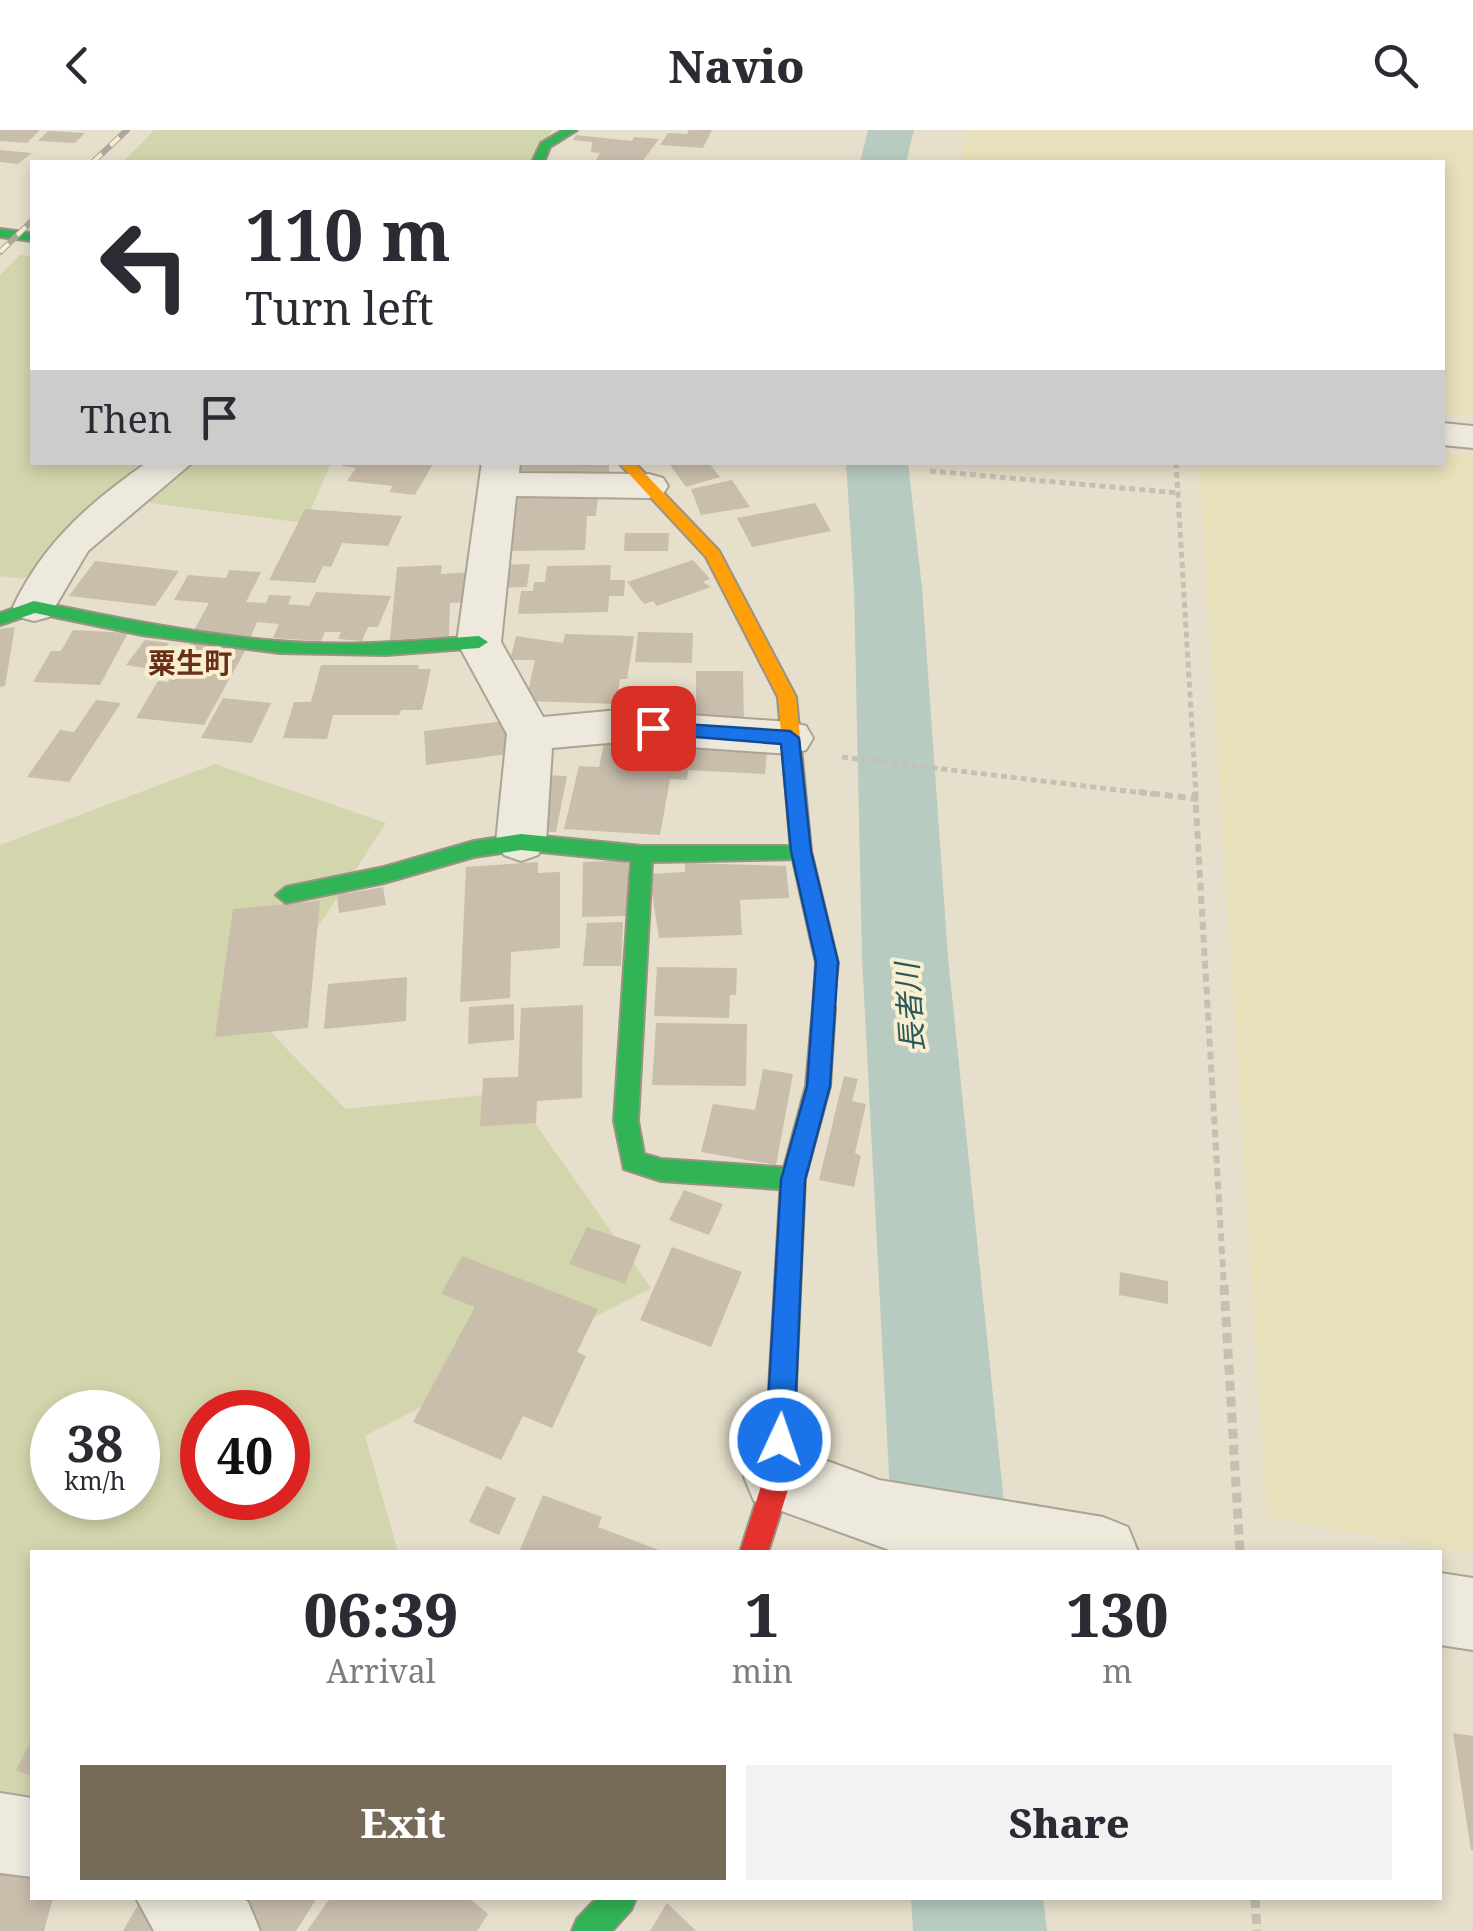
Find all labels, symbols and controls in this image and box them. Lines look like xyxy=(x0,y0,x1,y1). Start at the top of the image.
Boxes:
text: Navio xyxy=(669,35,805,96)
icon: back xyxy=(50,38,105,93)
icon: search xyxy=(1368,38,1423,93)
text: 110 m xyxy=(245,186,451,282)
icon: left xyxy=(80,200,210,330)
text: Turn left xyxy=(245,277,434,338)
icon: arrive xyxy=(192,390,247,445)
text: Then xyxy=(80,392,172,444)
district label: 粟生町 xyxy=(148,643,232,681)
pin xyxy=(611,686,696,771)
icon: arrive xyxy=(626,701,681,756)
water label: 長者川 xyxy=(885,959,933,1054)
position arrow xyxy=(728,1388,832,1492)
speed limit sign: 40 xyxy=(180,1390,310,1520)
text: 38 xyxy=(67,1409,123,1477)
text: km/h xyxy=(64,1463,126,1497)
text: 06:39 xyxy=(304,1573,458,1655)
text: 1 xyxy=(745,1573,779,1655)
text: 130 xyxy=(1066,1573,1168,1655)
text: Arrival xyxy=(326,1649,436,1692)
text: min xyxy=(732,1649,793,1692)
text: m xyxy=(1102,1649,1133,1692)
button: Exit xyxy=(80,1765,726,1880)
button: Share xyxy=(746,1765,1392,1880)

